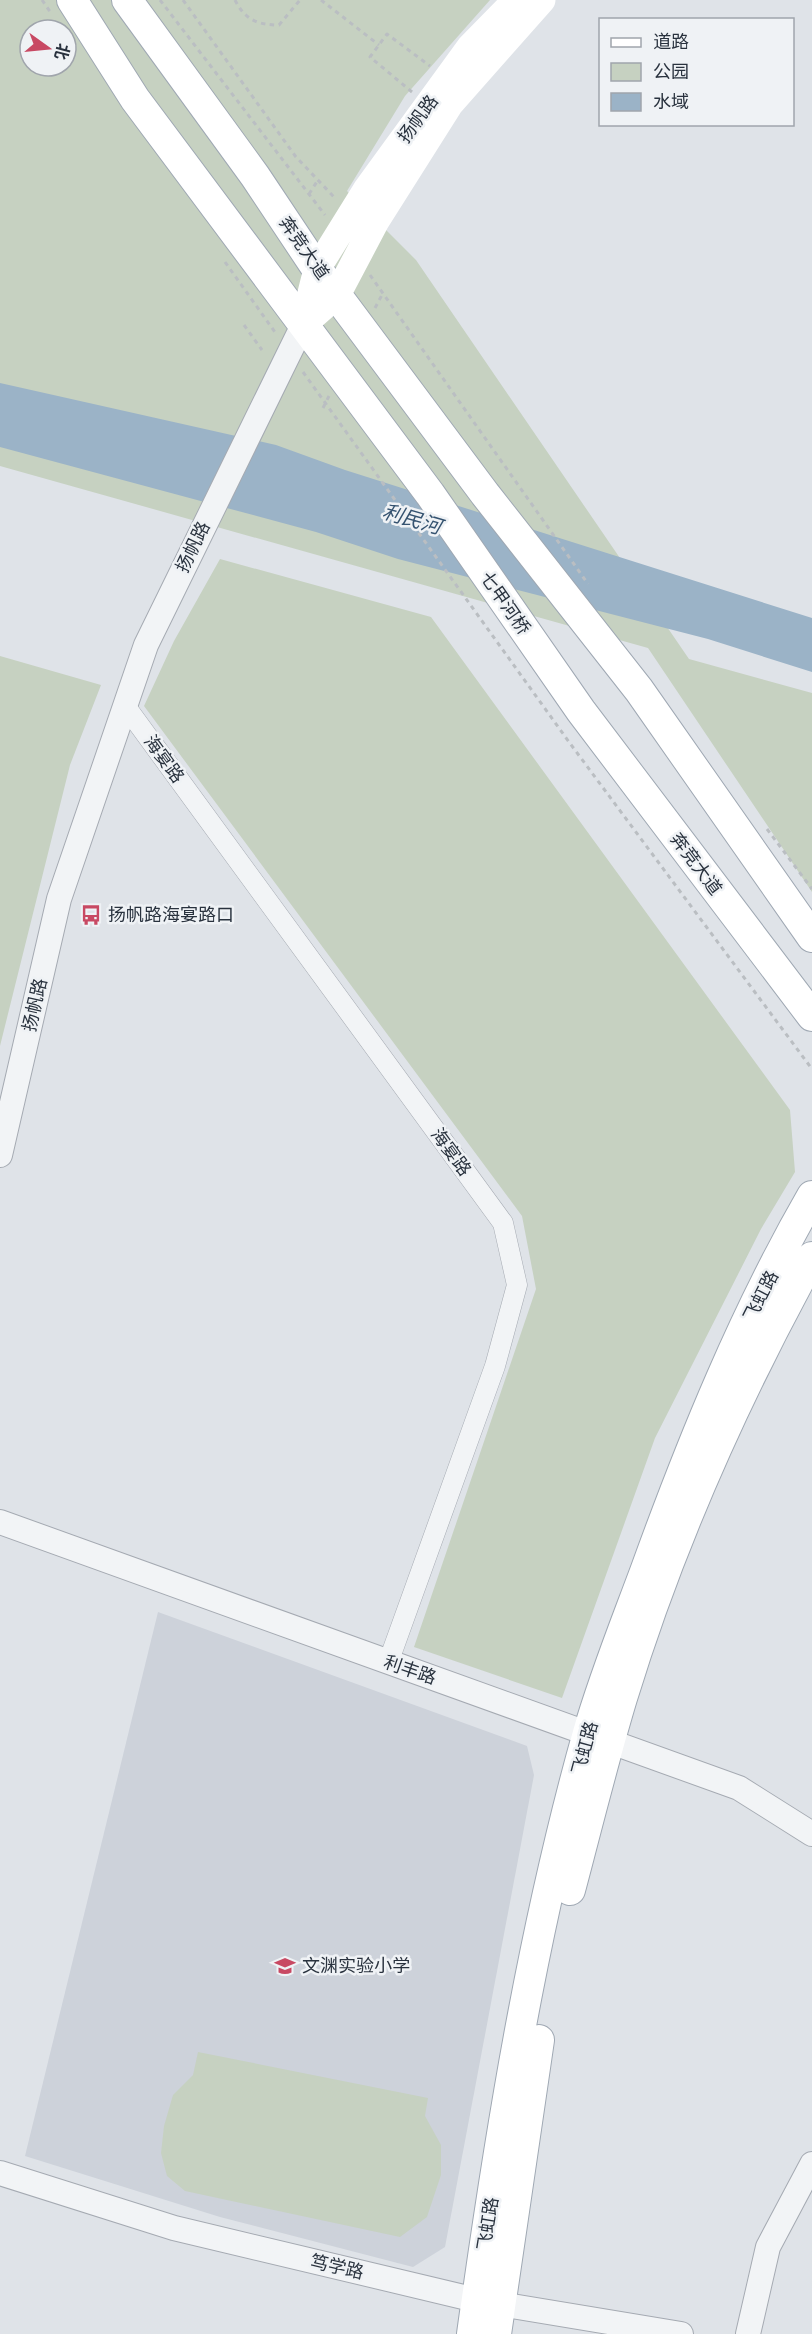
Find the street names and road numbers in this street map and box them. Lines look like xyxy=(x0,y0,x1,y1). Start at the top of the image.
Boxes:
street label: 扬帆路 xyxy=(392,90,442,147)
street label: 奔竞大道 xyxy=(275,212,334,283)
street label: 扬帆路 xyxy=(170,517,214,576)
street label: 七甲河桥 xyxy=(476,567,535,638)
street label: 海宴路 xyxy=(140,730,190,787)
street label: 奔竞大道 xyxy=(666,828,727,899)
street label: 扬帆路 xyxy=(17,976,51,1034)
street label: 海宴路 xyxy=(427,1123,477,1180)
street label: 飞虹路 xyxy=(738,1266,782,1325)
street label: 利丰路 xyxy=(381,1650,439,1688)
street label: 飞虹路 xyxy=(566,1719,602,1777)
street label: 飞虹路 xyxy=(472,2195,502,2252)
street label: 笃学路 xyxy=(308,2249,366,2283)

